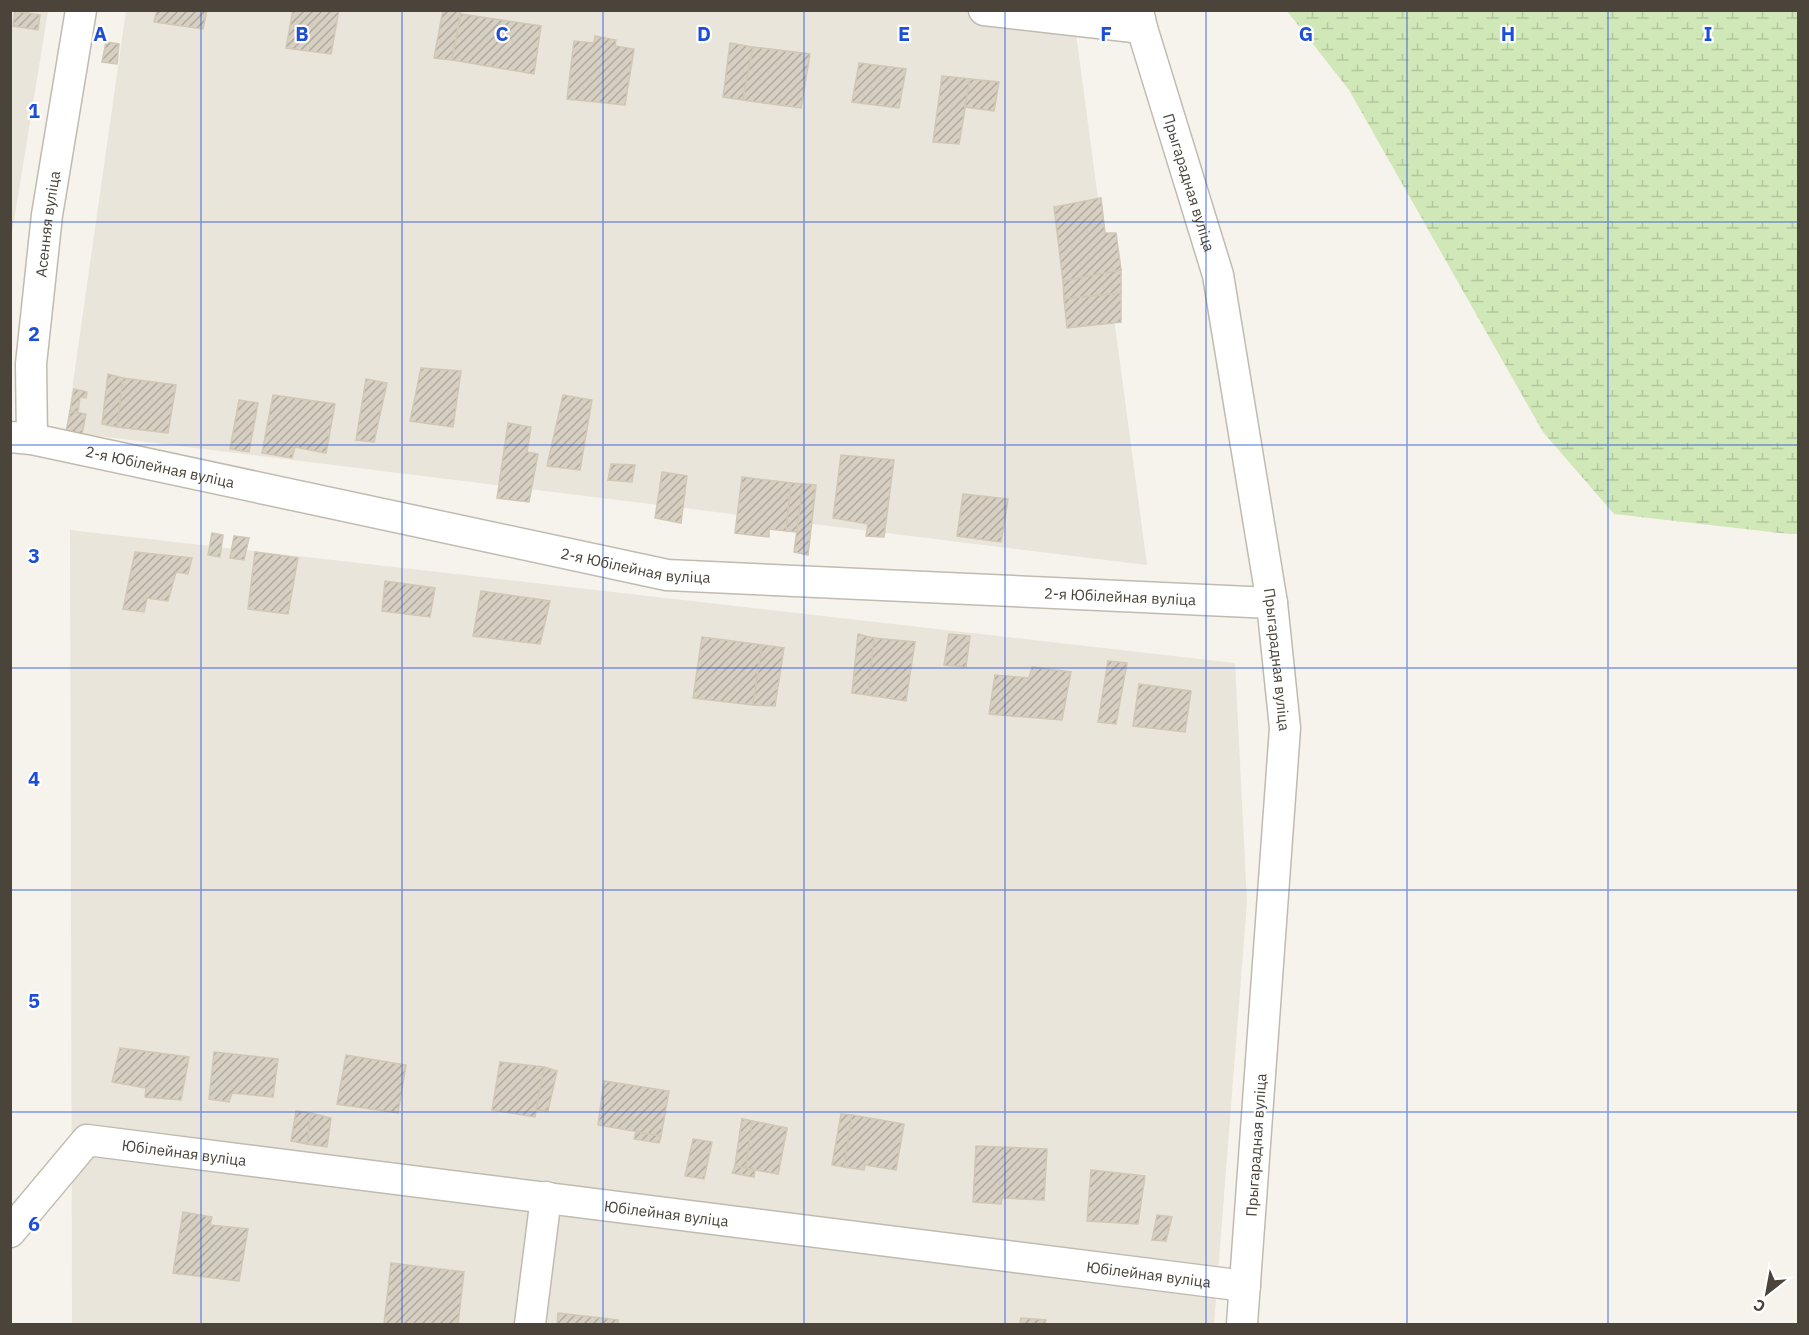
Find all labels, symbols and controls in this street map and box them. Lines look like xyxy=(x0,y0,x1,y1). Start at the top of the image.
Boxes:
text: A xyxy=(93,20,107,47)
text: B xyxy=(295,20,309,47)
text: C xyxy=(495,20,509,47)
text: D xyxy=(697,20,711,47)
text: E xyxy=(898,20,910,47)
text: F xyxy=(1100,20,1112,47)
text: G xyxy=(1299,20,1313,47)
text: H xyxy=(1501,20,1515,47)
text: I xyxy=(1704,20,1712,47)
text: 1 xyxy=(28,97,40,124)
street label: Прыгарадная вуліца xyxy=(1159,111,1220,254)
street label: Асенняя вуліца xyxy=(31,169,64,278)
text: 2 xyxy=(28,320,40,347)
street label: 2-я Юбілейная вуліца xyxy=(84,441,236,492)
text: 3 xyxy=(28,542,40,569)
street label: 2-я Юбілейная вуліца xyxy=(559,543,711,587)
street label: 2-я Юбілейная вуліца xyxy=(1044,583,1196,609)
street label: Прыгарадная вуліца xyxy=(1260,587,1295,732)
text: 4 xyxy=(28,765,40,792)
text: 5 xyxy=(28,987,40,1014)
street label: Прыгарадная вуліца xyxy=(1242,1073,1270,1217)
street label: Юбілейная вуліца xyxy=(121,1135,248,1170)
street label: Юбілейная вуліца xyxy=(603,1196,730,1230)
text: 6 xyxy=(28,1210,40,1237)
street label: Юбілейная вуліца xyxy=(1085,1257,1212,1291)
north arrow xyxy=(1737,1263,1797,1323)
text: С xyxy=(1750,1295,1769,1317)

